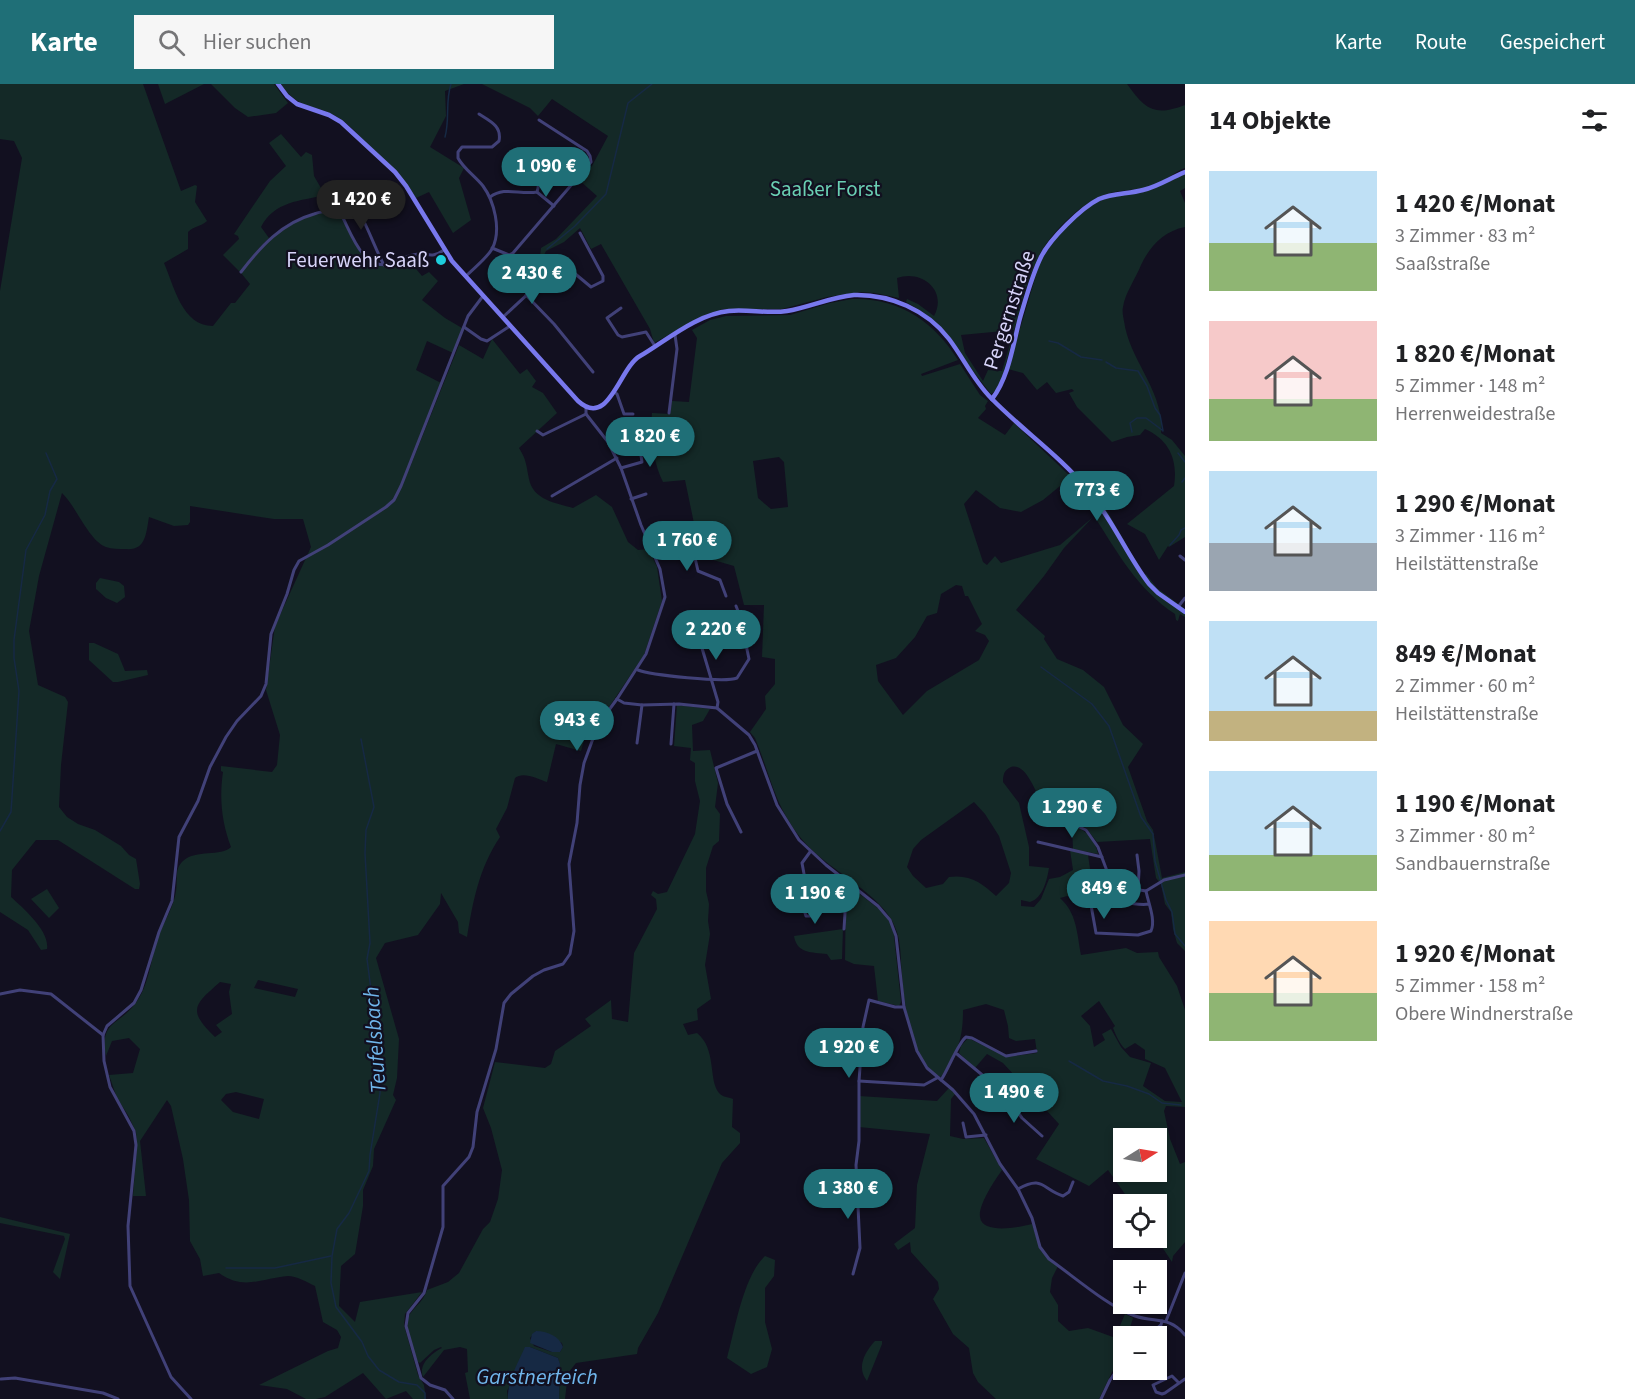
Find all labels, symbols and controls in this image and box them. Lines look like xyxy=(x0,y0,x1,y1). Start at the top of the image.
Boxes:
search box xyxy=(134,15,554,69)
text: Karte xyxy=(30,22,98,62)
icon: search xyxy=(155,26,188,59)
text: Hier suchen xyxy=(203,26,312,58)
text: Karte xyxy=(1335,27,1382,57)
text: Route xyxy=(1415,27,1467,57)
text: Gespeichert xyxy=(1500,27,1605,57)
text: 14 Objekte xyxy=(1209,102,1331,139)
icon: filters xyxy=(1578,104,1611,137)
pin: 1 090 € xyxy=(491,147,601,198)
text: 1 090 € xyxy=(516,152,576,180)
park label: Saaßer Forst xyxy=(770,174,880,204)
pin: 1 420 € xyxy=(306,180,416,231)
text: 1 420 € xyxy=(331,185,391,213)
text: 1 420 €/Monat xyxy=(1395,185,1555,222)
icon: home xyxy=(1257,195,1329,267)
text: 3 Zimmer · 83 m² xyxy=(1395,222,1535,250)
place label: Feuerwehr Saaß xyxy=(286,245,429,275)
street label: Pergernstraße xyxy=(976,247,1042,373)
text: Saaßstraße xyxy=(1395,250,1490,278)
marker: Feuerwehr Saaß xyxy=(434,253,448,267)
pin: 2 430 € xyxy=(477,254,587,305)
text: 2 430 € xyxy=(502,259,562,287)
text: 1 820 €/Monat xyxy=(1395,335,1555,372)
icon: home xyxy=(1257,345,1329,417)
text: 5 Zimmer · 148 m² xyxy=(1395,372,1545,400)
text: Herrenweidestraße xyxy=(1395,400,1555,428)
pin: 1 820 € xyxy=(595,417,705,468)
text: 1 820 € xyxy=(620,422,680,450)
pin: 773 € xyxy=(1055,471,1139,522)
text: 773 € xyxy=(1074,476,1120,504)
text: 1 290 €/Monat xyxy=(1395,485,1555,522)
icon: home xyxy=(1257,495,1329,567)
pin: 1 760 € xyxy=(632,521,742,572)
text: 3 Zimmer · 116 m² xyxy=(1395,522,1545,550)
text: 1 760 € xyxy=(657,526,717,554)
text: Heilstättenstraße xyxy=(1395,550,1539,578)
pin: 2 220 € xyxy=(661,610,771,661)
text: 2 220 € xyxy=(686,615,746,643)
text: 849 €/Monat xyxy=(1395,635,1536,672)
icon: home xyxy=(1257,645,1329,717)
text: 2 Zimmer · 60 m² xyxy=(1395,672,1535,700)
text: Heilstättenstraße xyxy=(1395,700,1539,728)
pin: 943 € xyxy=(535,701,619,752)
text: 943 € xyxy=(554,706,600,734)
text: 1 190 €/Monat xyxy=(1395,785,1555,822)
pin: 1 290 € xyxy=(1017,788,1127,839)
text: 1 290 € xyxy=(1042,793,1102,821)
icon: home xyxy=(1257,795,1329,867)
text: 3 Zimmer · 80 m² xyxy=(1395,822,1535,850)
text: Sandbauernstraße xyxy=(1395,850,1550,878)
pin: 849 € xyxy=(1062,869,1146,920)
pin: 1 190 € xyxy=(760,874,870,925)
text: 849 € xyxy=(1081,874,1127,902)
text: 1 190 € xyxy=(785,879,845,907)
text: 1 920 €/Monat xyxy=(1395,935,1555,972)
icon: home xyxy=(1257,945,1329,1017)
text: 5 Zimmer · 158 m² xyxy=(1395,972,1545,1000)
water label: Teufelsbach xyxy=(355,985,395,1095)
text: Obere Windnerstraße xyxy=(1395,1000,1573,1028)
pin: 1 920 € xyxy=(794,1028,904,1079)
text: 1 920 € xyxy=(819,1033,879,1061)
pin: 1 490 € xyxy=(959,1073,1069,1124)
text: 1 490 € xyxy=(984,1078,1044,1106)
north arrow xyxy=(1113,1128,1167,1182)
map controls xyxy=(1113,1128,1167,1380)
pin: 1 380 € xyxy=(793,1169,903,1220)
text: 1 380 € xyxy=(818,1174,878,1202)
button: locate xyxy=(1113,1194,1167,1248)
button: + xyxy=(1113,1260,1167,1314)
button: − xyxy=(1113,1326,1167,1380)
water label: Garstnerteich xyxy=(476,1361,598,1393)

